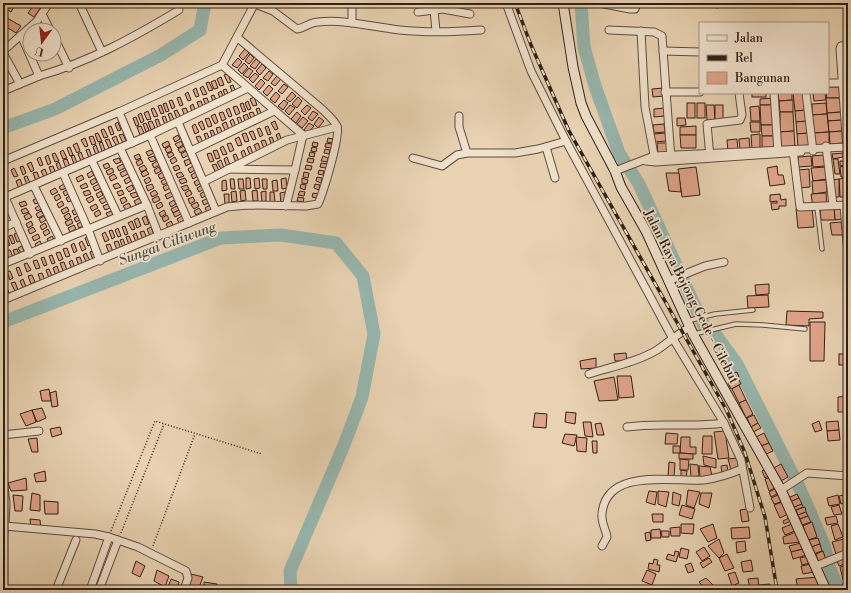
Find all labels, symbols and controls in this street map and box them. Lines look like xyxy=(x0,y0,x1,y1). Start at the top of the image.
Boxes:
north arrow xyxy=(22,22,62,62)
legend xyxy=(699,22,829,94)
text: Jalan xyxy=(734,31,763,46)
text: U xyxy=(33,43,46,59)
text: Rel xyxy=(735,51,753,66)
text: Bangunan xyxy=(734,71,790,86)
street label: Jalan Raya Bojong Gede - Cilebut xyxy=(640,206,742,386)
water label: Sungai Ciliwung xyxy=(116,218,219,270)

